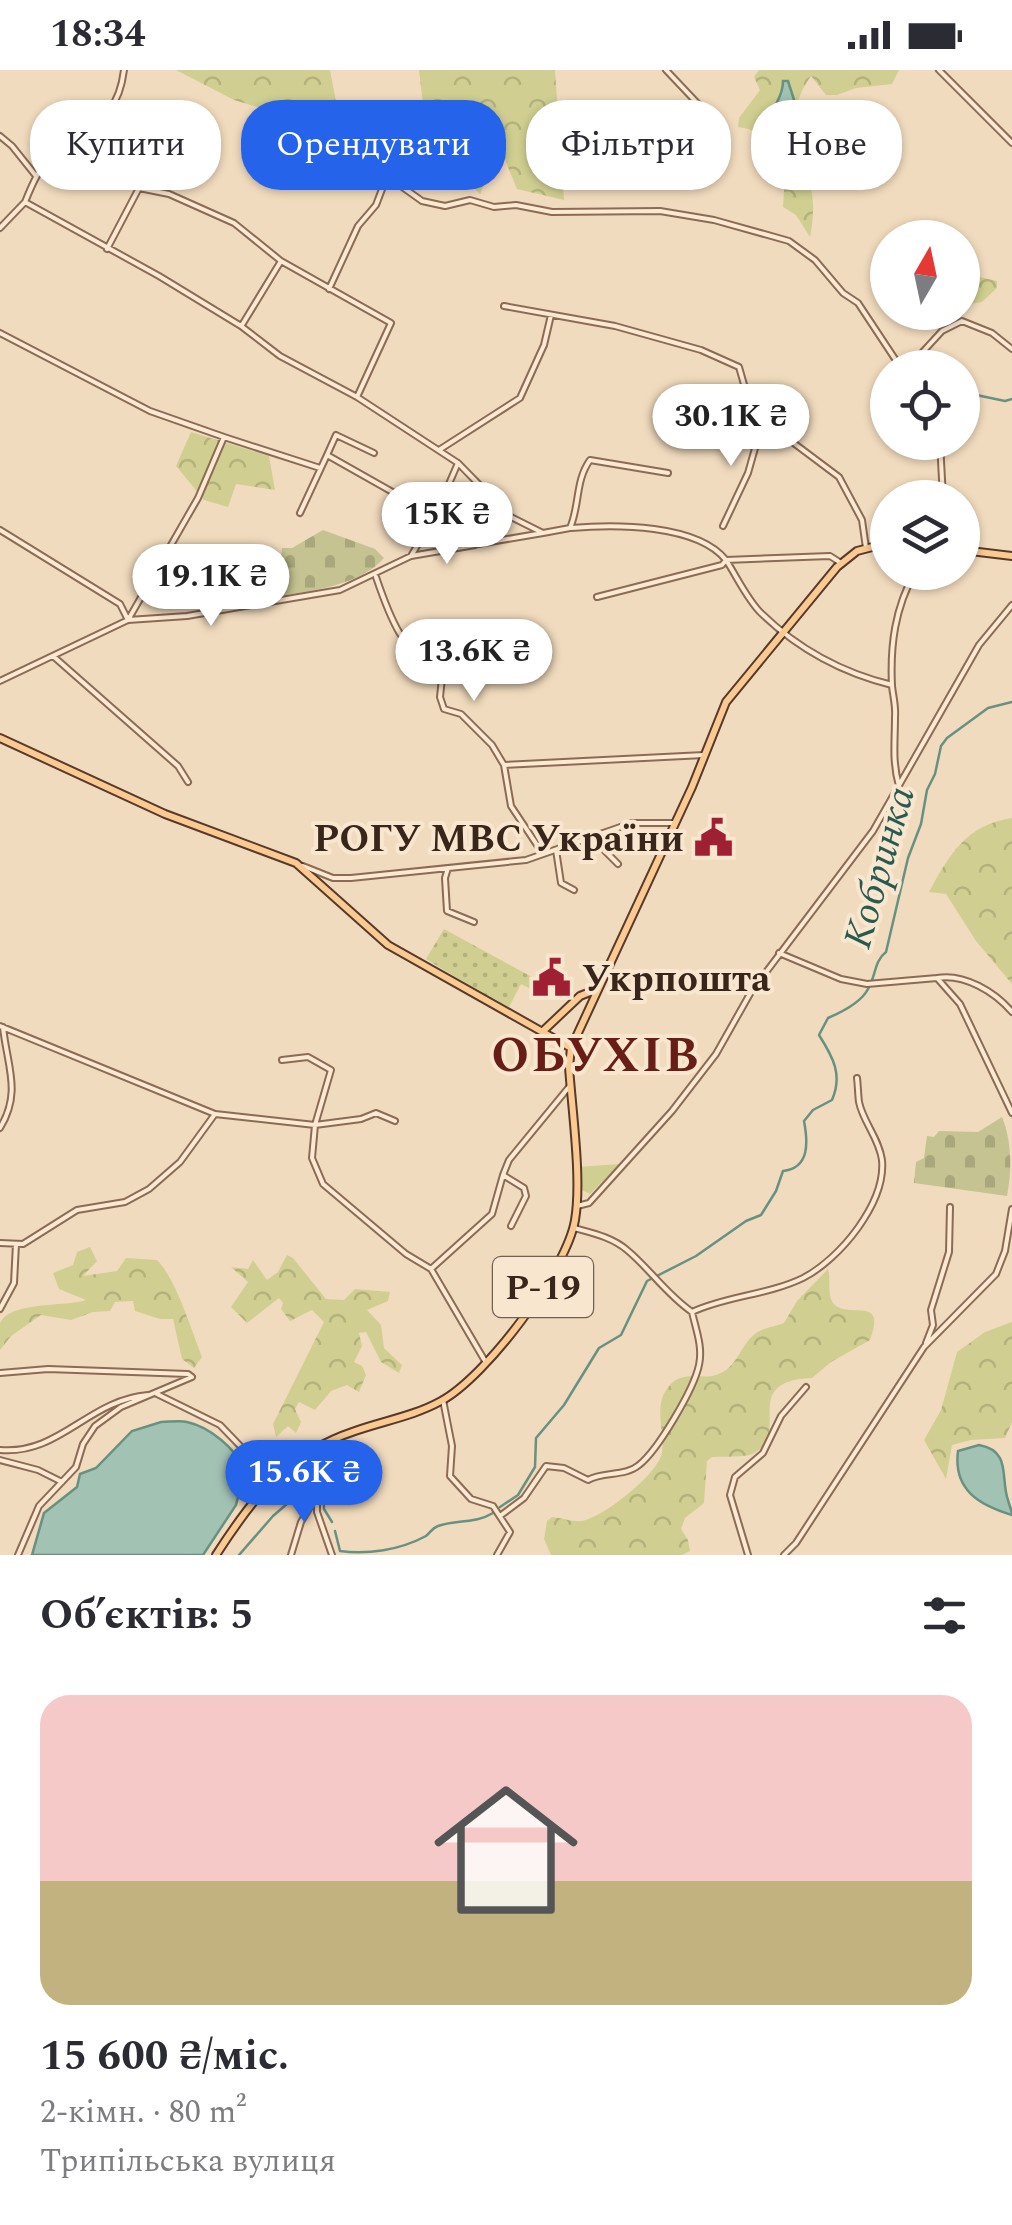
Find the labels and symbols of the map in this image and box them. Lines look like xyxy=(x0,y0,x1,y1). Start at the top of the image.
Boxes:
north arrow xyxy=(870,220,980,330)
pin: 30.1K ₴ xyxy=(639,384,823,469)
pin: 15K ₴ xyxy=(377,482,517,567)
pin: 19.1K ₴ xyxy=(119,544,303,629)
pin: 13.6K ₴ xyxy=(382,619,566,704)
water label: Кобринка xyxy=(828,779,933,956)
place label: РОГУ МВС України xyxy=(313,811,684,869)
public building icon: РОГУ МВС України xyxy=(693,817,735,859)
place label: Укрпошта xyxy=(582,951,771,1009)
public building icon: Укрпошта xyxy=(531,957,573,999)
district label: ОБУХІВ xyxy=(491,1020,701,1093)
road number: Р-19 xyxy=(493,1257,593,1317)
pin: 15.6K ₴ xyxy=(212,1440,396,1525)

